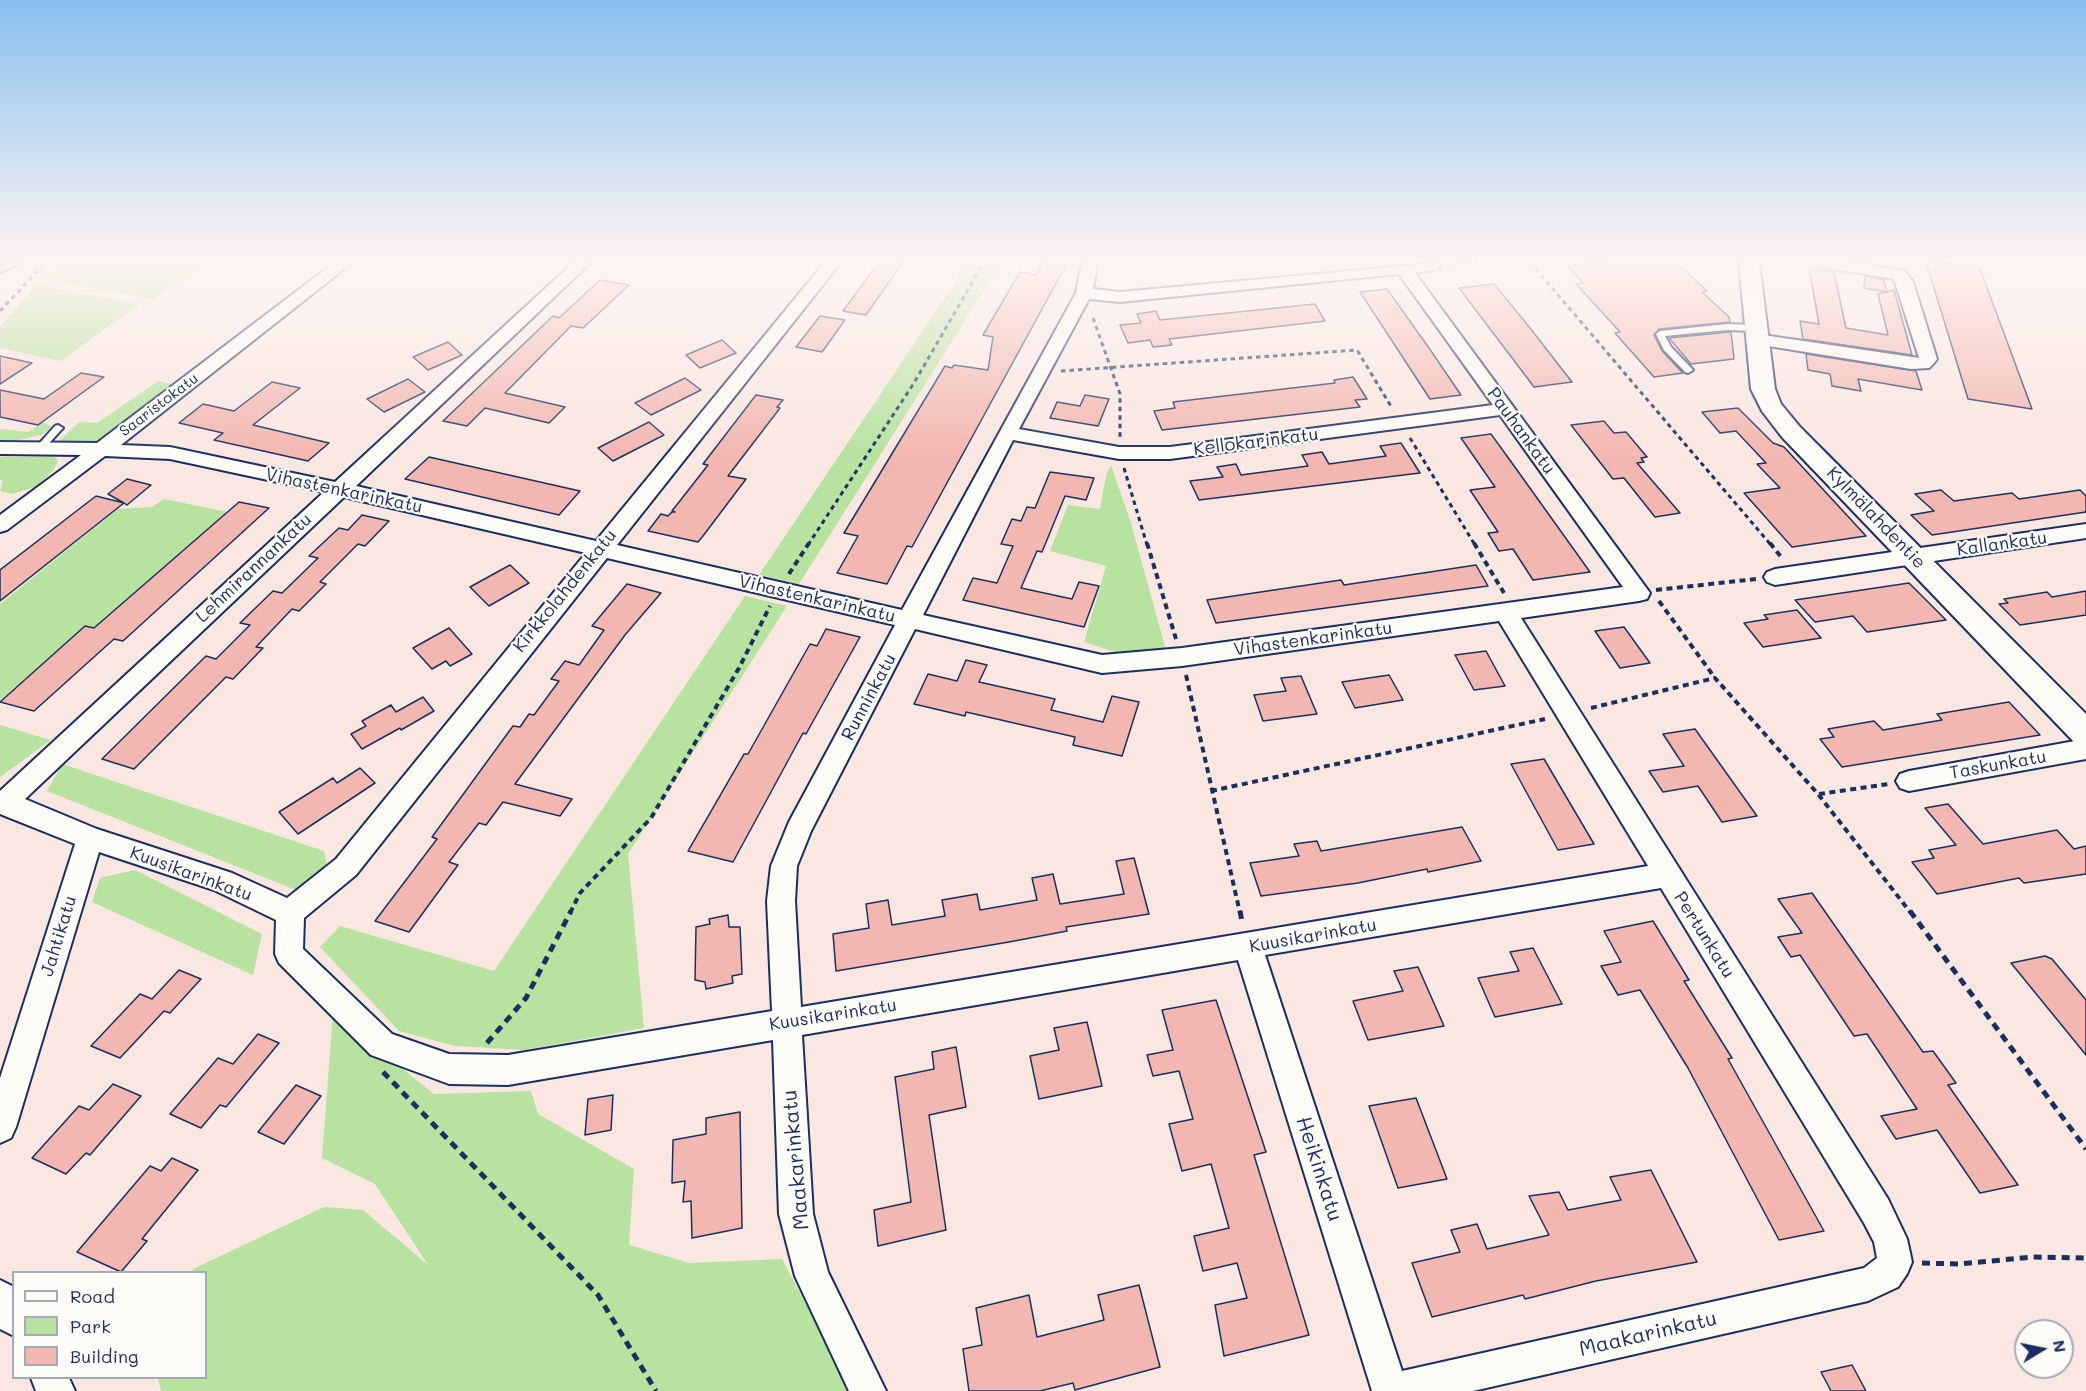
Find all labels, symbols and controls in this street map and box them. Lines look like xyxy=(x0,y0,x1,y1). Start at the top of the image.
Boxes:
street label: Saaristokatu xyxy=(116,369,202,441)
street label: Pauhankatu xyxy=(1482,383,1560,479)
street label: Kellokarinkatu xyxy=(1192,424,1320,460)
street label: Kylmälahdentie xyxy=(1822,463,1930,573)
street label: Vihastenkarinkatu xyxy=(263,464,425,518)
street label: Lehmirannankatu xyxy=(192,509,316,627)
street label: Kirkkolahdenkatu xyxy=(509,525,621,657)
street label: Kallankatu xyxy=(1955,527,2049,561)
street label: Vihastenkarinkatu xyxy=(737,570,897,628)
street label: Vihastenkarinkatu xyxy=(1232,617,1394,661)
street label: Runninkatu xyxy=(837,650,901,744)
street label: Taskunkatu xyxy=(1948,746,2048,784)
street label: Kuusikarinkatu xyxy=(127,842,255,906)
street label: Pertunkatu xyxy=(1669,888,1739,982)
street label: Jahtikatu xyxy=(37,893,81,979)
street label: Kuusikarinkatu xyxy=(1248,914,1378,958)
street label: Kuusikarinkatu xyxy=(768,994,898,1036)
street label: Maakarinkatu xyxy=(777,1089,815,1231)
street label: Heikinkatu xyxy=(1290,1113,1348,1225)
legend xyxy=(12,1271,207,1379)
text: Road xyxy=(70,1284,115,1308)
street label: Maakarinkatu xyxy=(1577,1306,1719,1362)
text: Park xyxy=(70,1314,111,1338)
north arrow xyxy=(2014,1319,2074,1379)
text: N xyxy=(2049,1338,2072,1354)
text: Building xyxy=(70,1344,138,1368)

